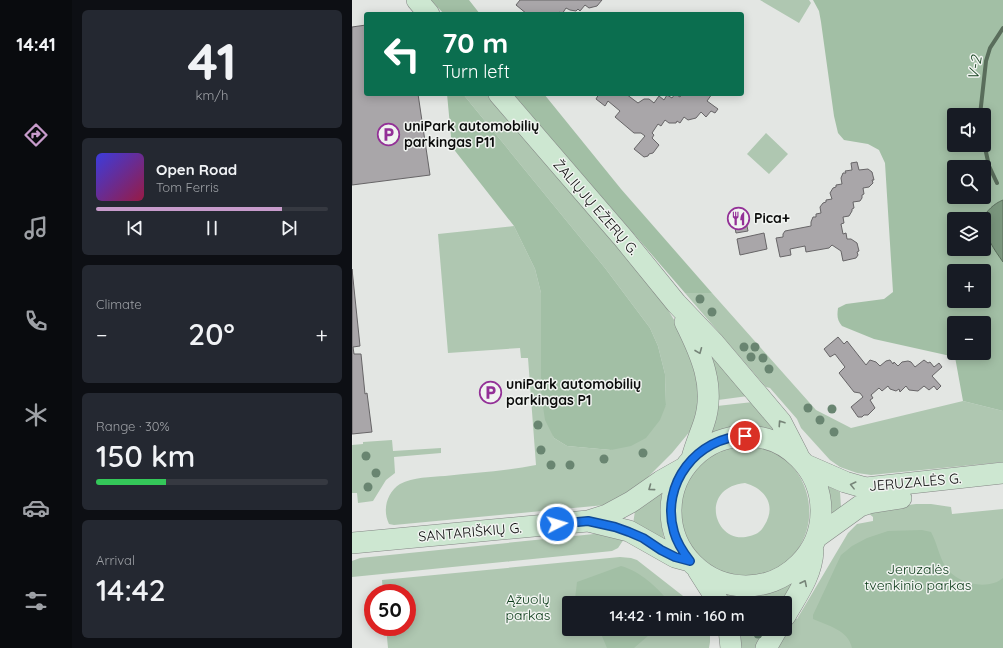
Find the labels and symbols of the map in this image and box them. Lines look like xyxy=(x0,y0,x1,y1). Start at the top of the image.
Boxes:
water label: V-2 xyxy=(963,53,986,81)
place label: uniPark automobilių parkingas P11 xyxy=(404,117,539,151)
parking icon: uniPark automobilių parkingas P11 xyxy=(375,121,401,147)
street label: ŽALIŲJŲ EŽERŲ G. xyxy=(550,155,642,259)
restaurant icon: Pica+ xyxy=(725,205,751,231)
place label: Pica+ xyxy=(754,209,790,227)
one-way arrow xyxy=(694,347,702,355)
place label: uniPark automobilių parkingas P1 xyxy=(506,375,641,409)
parking icon: uniPark automobilių parkingas P1 xyxy=(477,379,503,405)
pin xyxy=(728,419,762,453)
one-way arrow xyxy=(778,420,786,427)
street label: JERUZALĖS G. xyxy=(868,469,962,495)
one-way arrow xyxy=(850,481,856,489)
one-way arrow xyxy=(648,483,655,490)
position arrow xyxy=(536,503,578,545)
street label: SANTARIŠKIŲ G. xyxy=(418,519,522,545)
park label: Jeruzalės tvenkinio parkas xyxy=(865,560,971,594)
one-way arrow xyxy=(799,579,807,587)
speed limit sign: 50 xyxy=(364,584,416,636)
park label: Ąžuolų parkas xyxy=(506,590,550,624)

